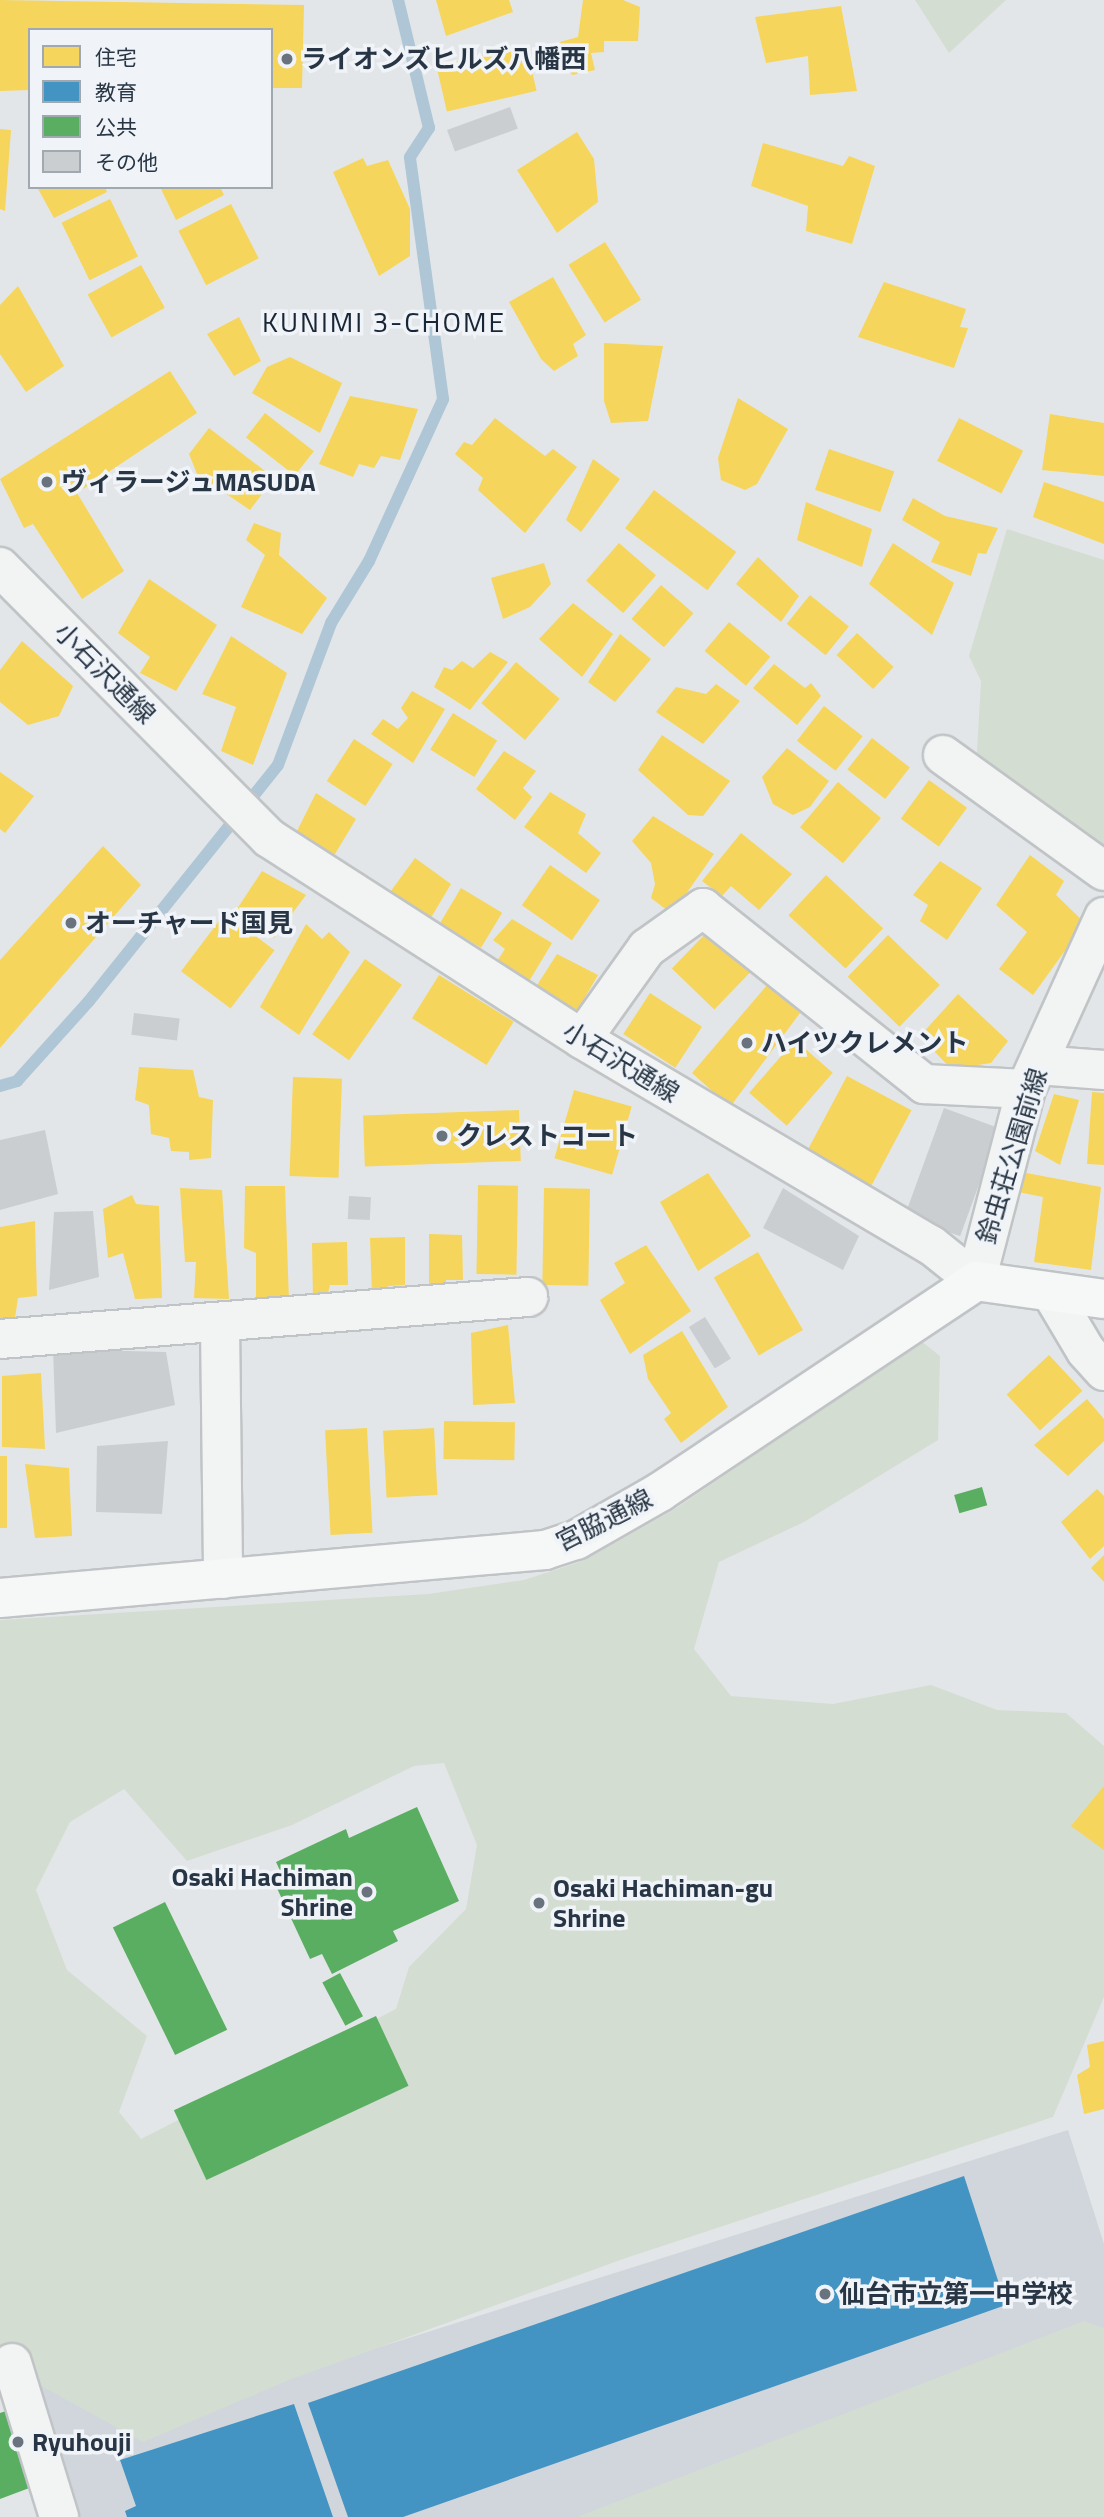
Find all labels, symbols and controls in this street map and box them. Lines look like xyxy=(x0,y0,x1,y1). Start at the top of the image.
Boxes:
legend xyxy=(28,28,273,189)
text: 住宅 xyxy=(95,41,137,73)
place label: ライオンズヒルズ八幡西 xyxy=(301,43,587,75)
marker: ライオンズヒルズ八幡西 xyxy=(279,51,295,67)
text: 教育 xyxy=(95,76,137,108)
text: 公共 xyxy=(95,111,137,143)
text: その他 xyxy=(95,146,158,178)
district label: KUNIMI 3-CHOME xyxy=(264,305,504,339)
place label: ヴィラージュMASUDA xyxy=(61,466,318,498)
marker: ヴィラージュMASUDA xyxy=(39,474,55,490)
street label: 小石沢通線 xyxy=(48,616,162,730)
place label: オーチャード国見 xyxy=(85,907,293,939)
marker: オーチャード国見 xyxy=(63,915,79,931)
street label: 小石沢通線 xyxy=(557,1015,685,1109)
place label: ハイツクレメント xyxy=(761,1027,969,1059)
marker: ハイツクレメント xyxy=(739,1035,755,1051)
street label: 鈴虫荘公園前線 xyxy=(970,1064,1054,1248)
place label: クレストコート xyxy=(456,1120,638,1152)
marker: クレストコート xyxy=(434,1128,450,1144)
street label: 宮脇通線 xyxy=(551,1482,657,1558)
place label: Osaki Hachiman Shrine xyxy=(172,1861,353,1923)
place label: Osaki Hachiman-gu Shrine xyxy=(553,1872,773,1934)
marker: Osaki Hachiman Shrine xyxy=(359,1884,375,1900)
marker: Osaki Hachiman-gu Shrine xyxy=(531,1895,547,1911)
place label: 仙台市立第一中学校 xyxy=(839,2278,1073,2310)
marker: 仙台市立第一中学校 xyxy=(817,2286,833,2302)
place label: Ryuhouji xyxy=(32,2426,132,2458)
marker: Ryuhouji xyxy=(10,2434,26,2450)

